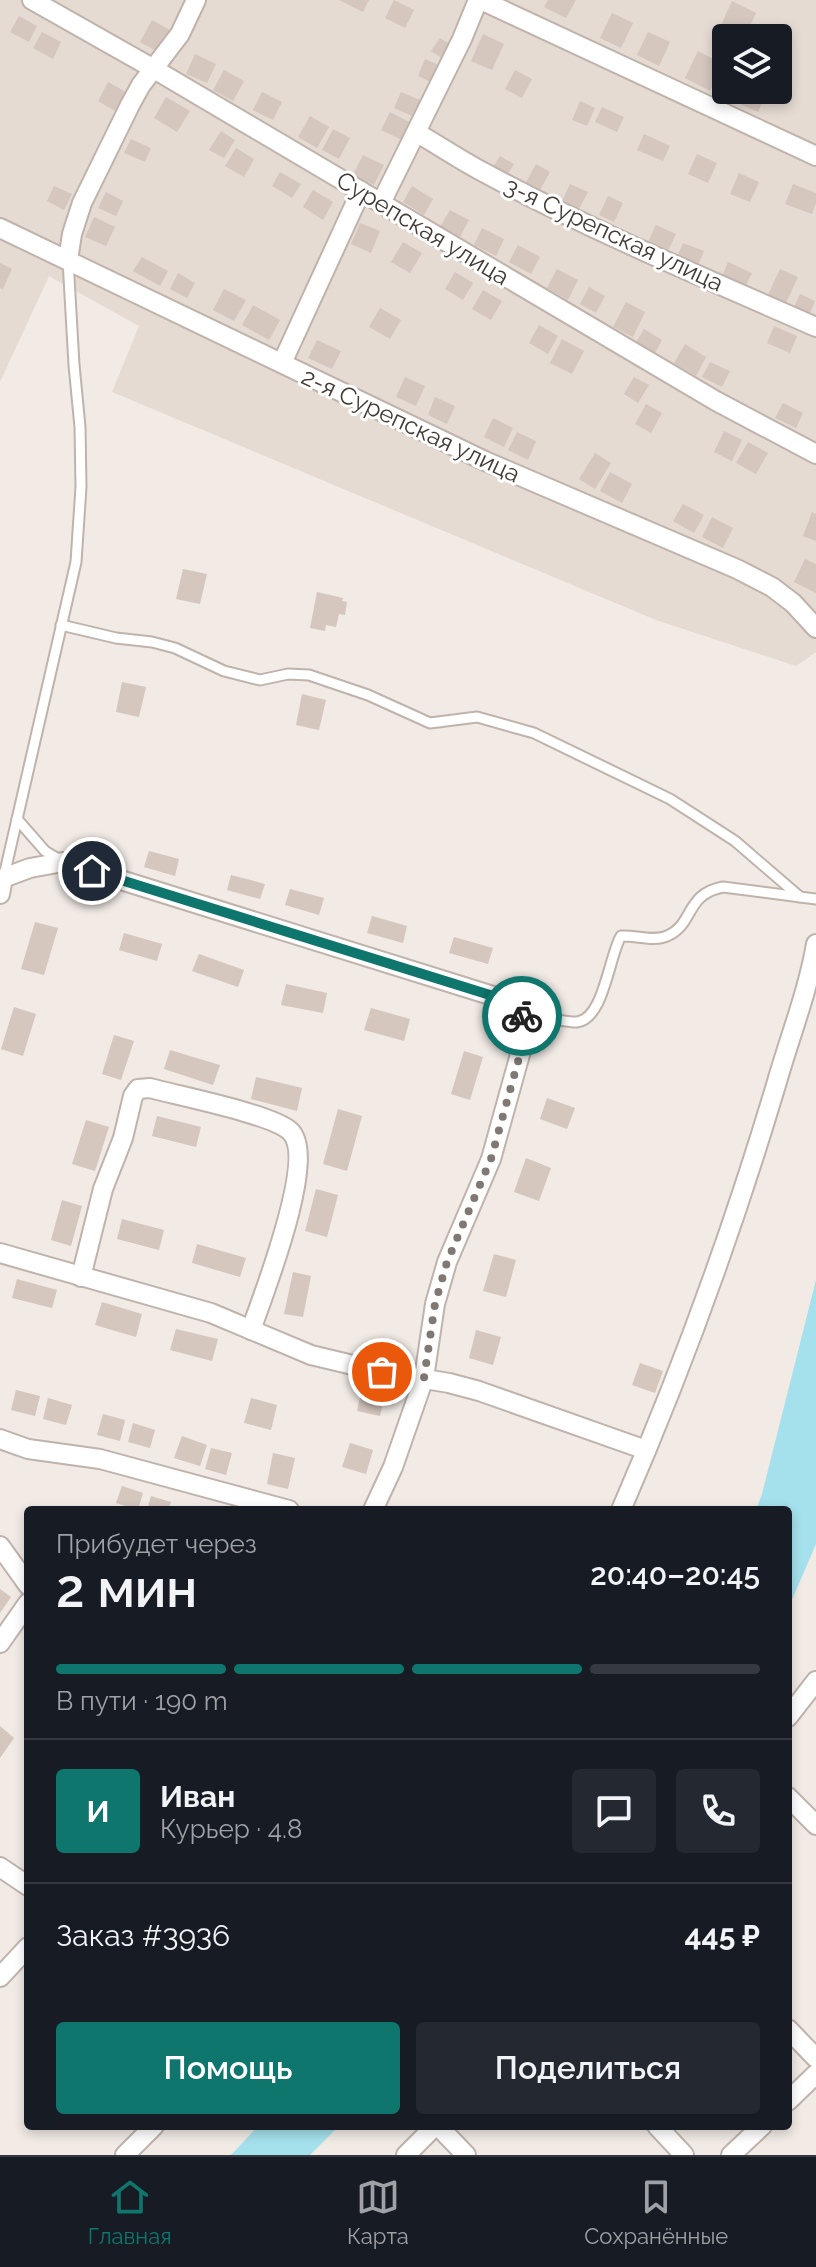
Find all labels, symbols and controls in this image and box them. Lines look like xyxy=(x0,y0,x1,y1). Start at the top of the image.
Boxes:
map controls xyxy=(712,24,792,104)
button: layers xyxy=(712,24,792,104)
street label: Сурепская улица xyxy=(331,165,515,291)
street label: 3-я Сурепская улица xyxy=(500,171,728,297)
street label: 2-я Сурепская улица xyxy=(297,362,525,488)
pin xyxy=(58,837,126,905)
icon: home xyxy=(70,849,114,893)
courier xyxy=(482,976,562,1056)
icon: bike xyxy=(500,994,544,1038)
pin xyxy=(348,1338,416,1406)
icon: bag xyxy=(360,1350,404,1394)
text: Прибудет через xyxy=(56,1529,257,1559)
text: 20:40–20:45 xyxy=(590,1557,760,1592)
text: 2 мин xyxy=(56,1558,197,1619)
text: В пути · 190 m xyxy=(56,1686,228,1716)
button: chat xyxy=(572,1769,656,1853)
button: phone xyxy=(676,1769,760,1853)
text: Иван xyxy=(160,1779,235,1814)
text: И xyxy=(86,1794,110,1829)
text: Курьер · 4.8 xyxy=(160,1814,302,1844)
text: Заказ #3936 xyxy=(56,1918,230,1953)
text: 445 ₽ xyxy=(684,1918,760,1953)
button: Помощь xyxy=(56,2022,400,2114)
button: Поделиться xyxy=(416,2022,760,2114)
tab: Главная xyxy=(88,2175,172,2249)
tab: Карта xyxy=(347,2175,409,2249)
tab: Сохранённые xyxy=(584,2175,728,2249)

